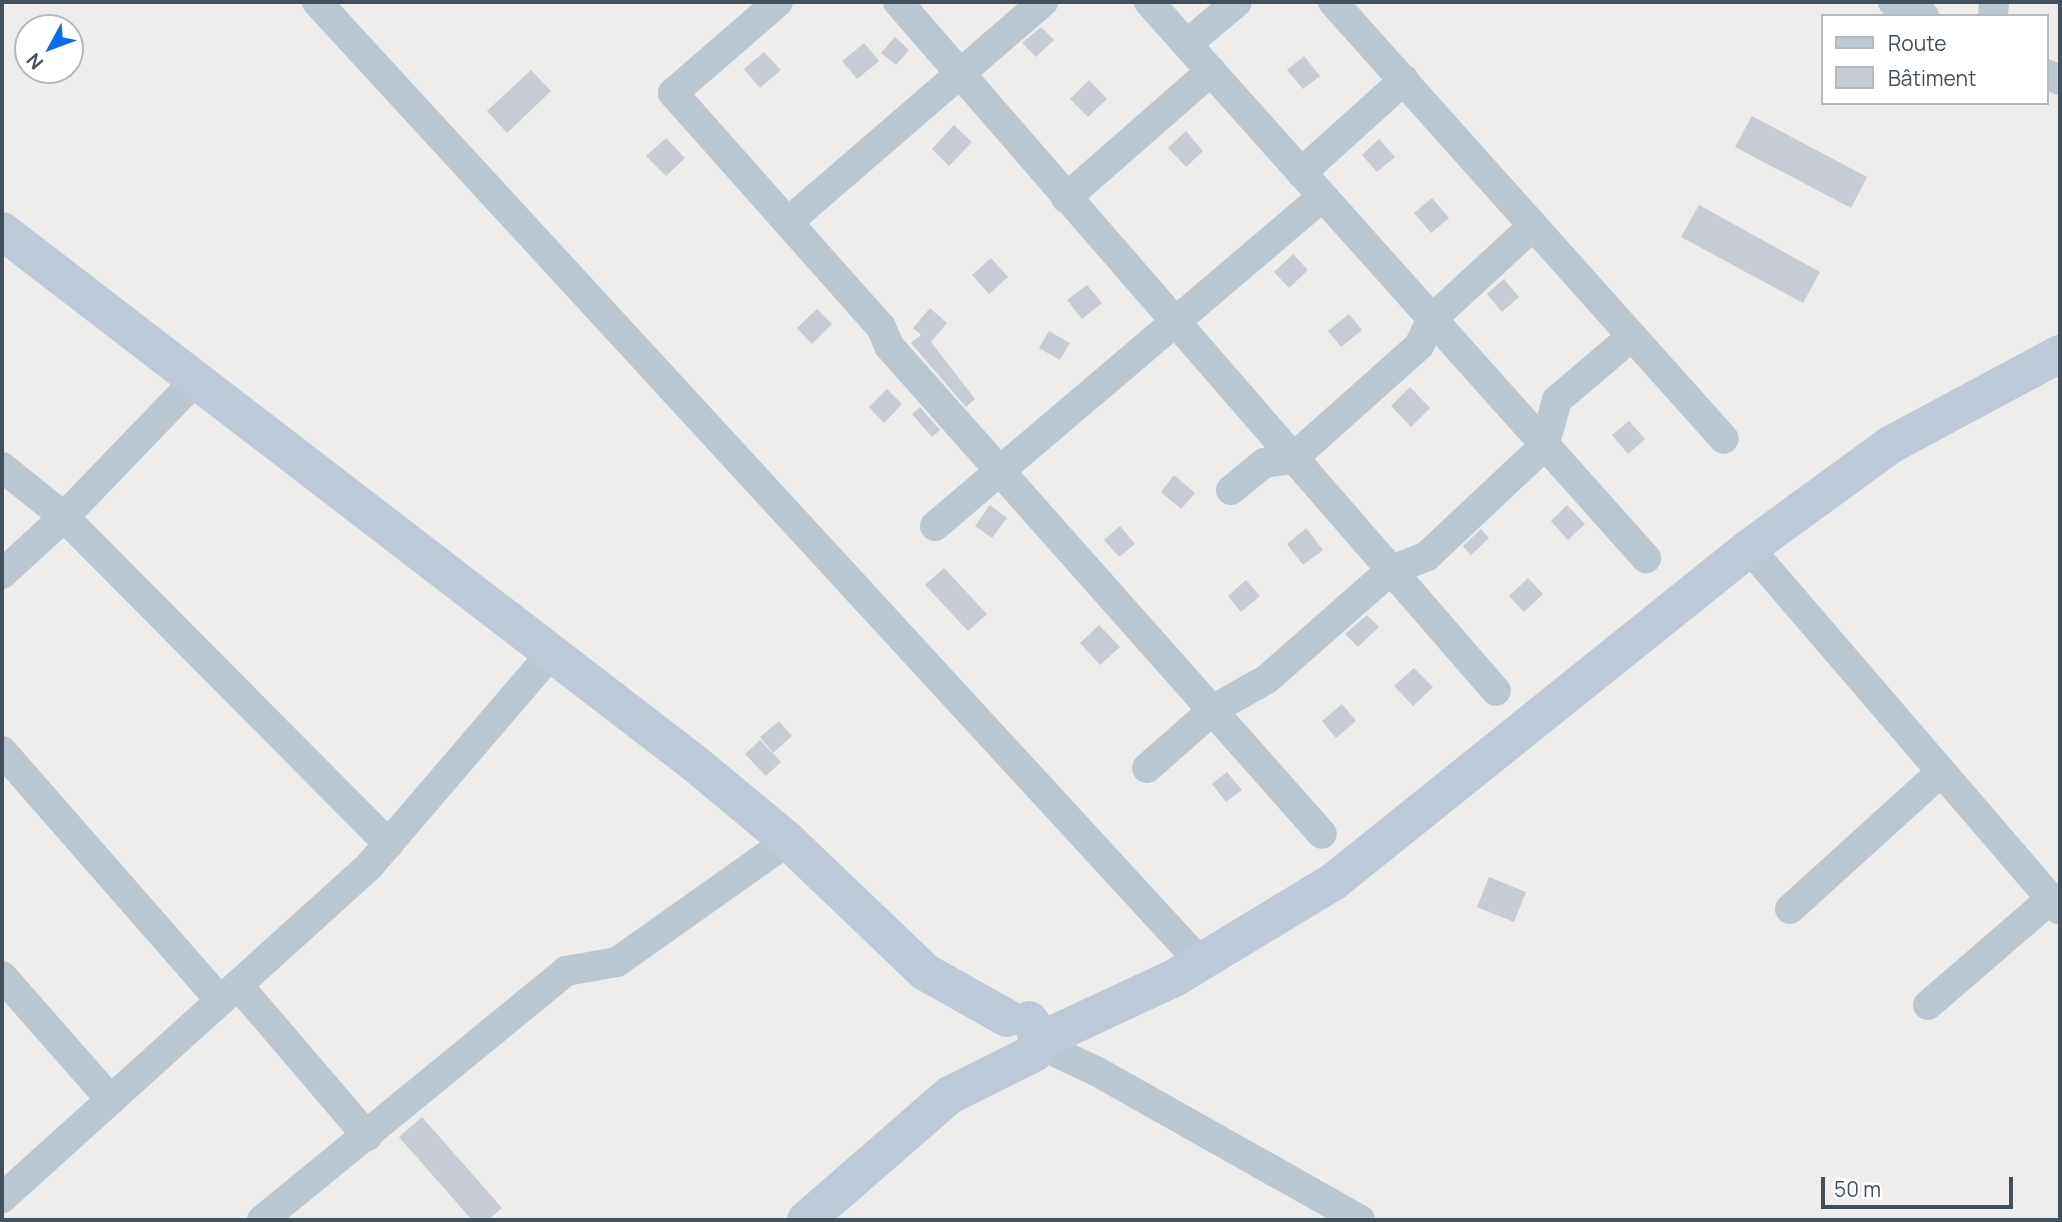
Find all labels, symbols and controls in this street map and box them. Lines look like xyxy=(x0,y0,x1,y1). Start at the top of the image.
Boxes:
north arrow xyxy=(14,14,84,84)
legend xyxy=(1820,14,2048,105)
text: Route xyxy=(1888,29,1946,57)
text: N xyxy=(20,48,49,75)
text: Bâtiment xyxy=(1888,64,1976,92)
scale bar xyxy=(1824,1162,2016,1206)
text: 50 m xyxy=(1834,1175,1881,1203)

